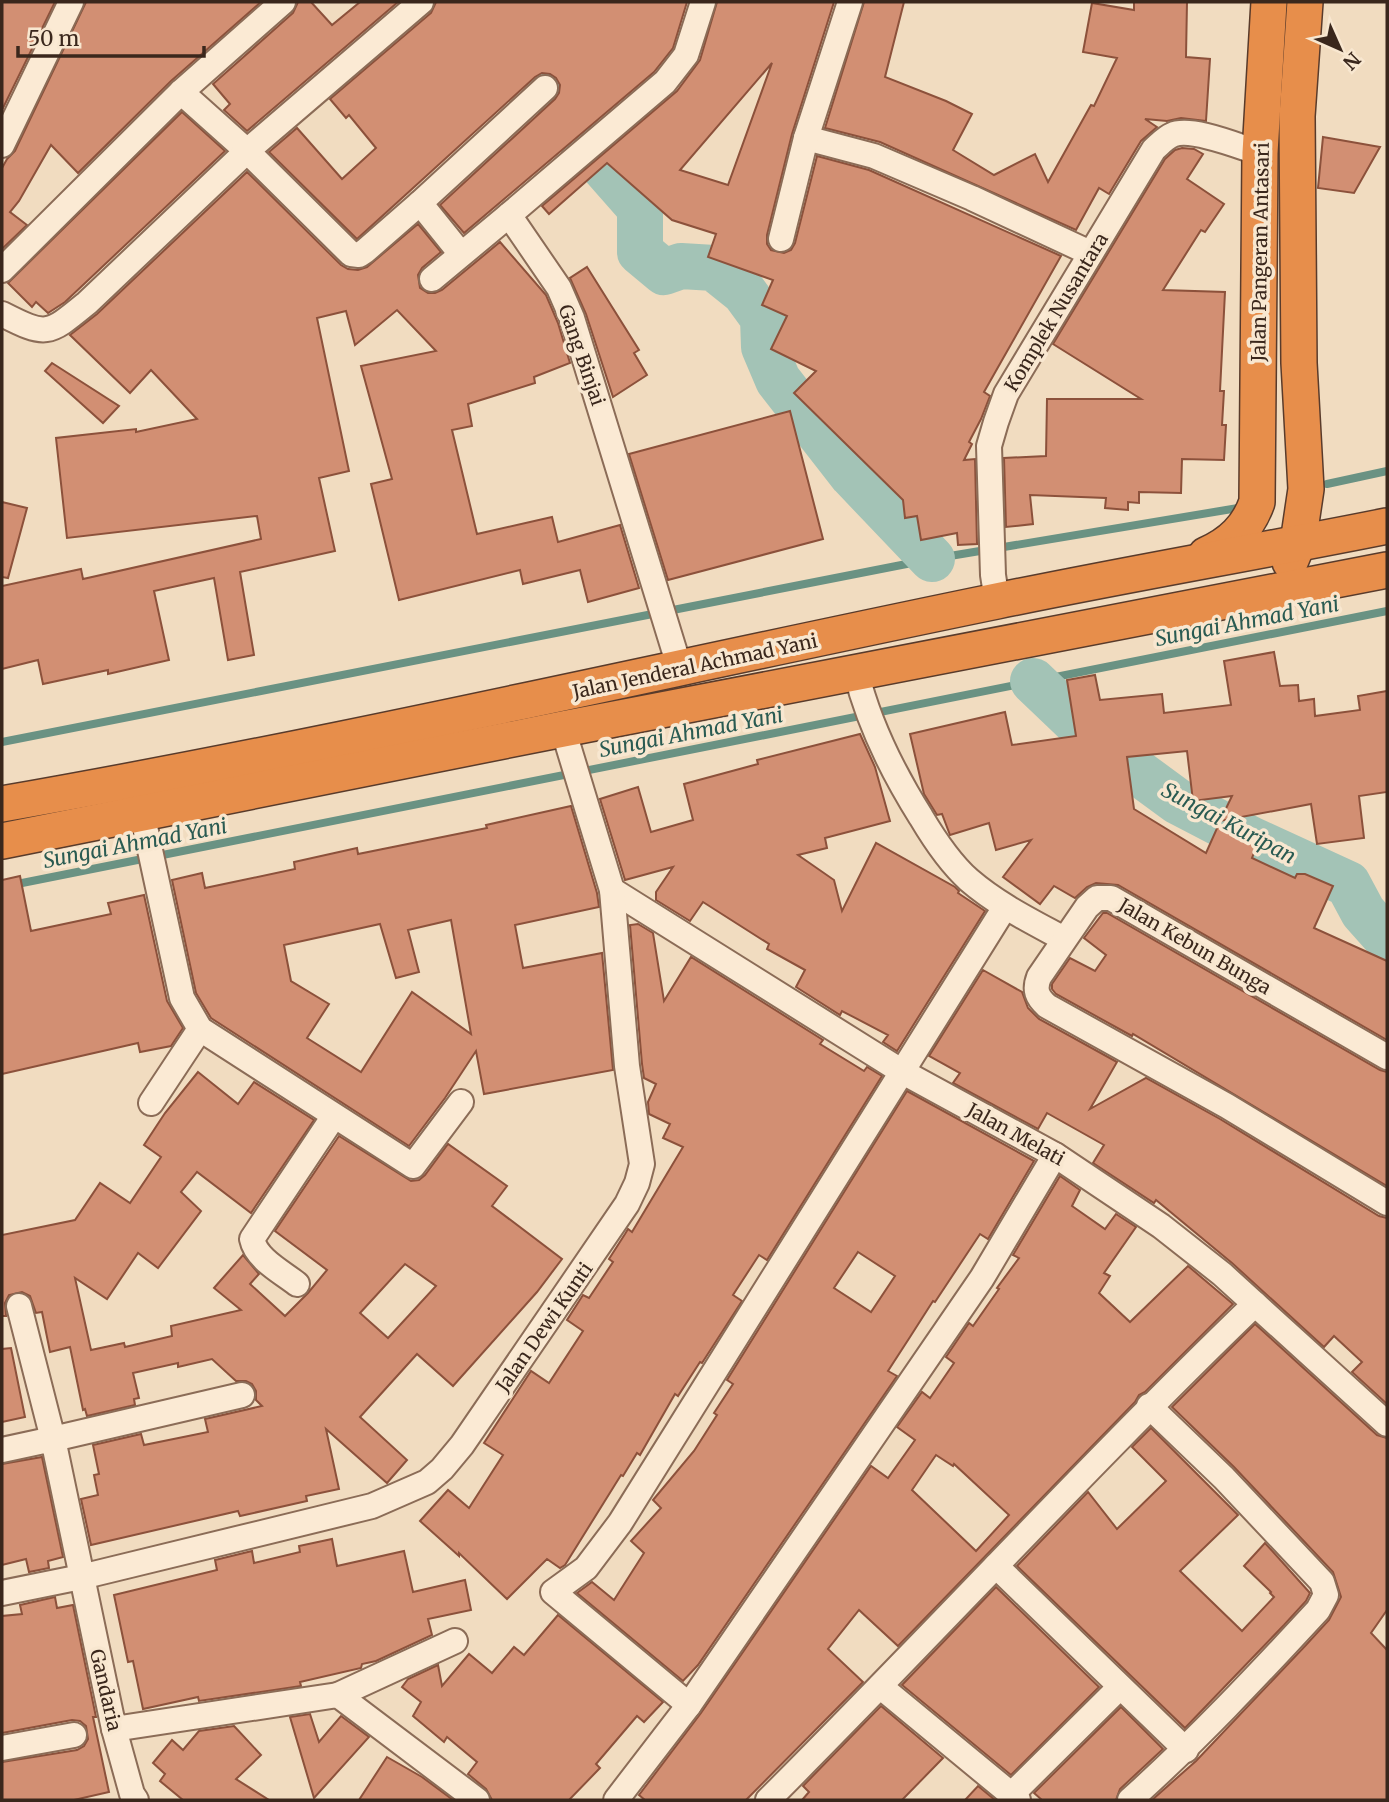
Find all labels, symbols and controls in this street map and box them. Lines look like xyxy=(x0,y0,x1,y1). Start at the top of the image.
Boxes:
scale bar xyxy=(18,14,203,58)
north arrow xyxy=(1305,14,1375,84)
text: 50 m xyxy=(28,25,79,52)
text: N xyxy=(1338,47,1366,75)
street label: Jalan Pangeran Antasari xyxy=(1246,142,1274,363)
street label: Komplek Nusantara xyxy=(999,228,1113,396)
street label: Gang Binjai xyxy=(554,301,610,409)
water label: Sungai Ahmad Yani xyxy=(1153,590,1341,652)
street label: Jalan Jenderal Achmad Yani xyxy=(569,628,820,704)
water label: Sungai Ahmad Yani xyxy=(597,701,785,763)
water label: Sungai Kuripan xyxy=(1157,776,1301,870)
water label: Sungai Ahmad Yani xyxy=(41,812,229,874)
street label: Jalan Kebun Bunga xyxy=(1114,892,1275,999)
street label: Jalan Melati xyxy=(962,1097,1069,1171)
street label: Jalan Dewi Kunti xyxy=(490,1258,598,1397)
street label: Gandaria xyxy=(85,1647,127,1733)

